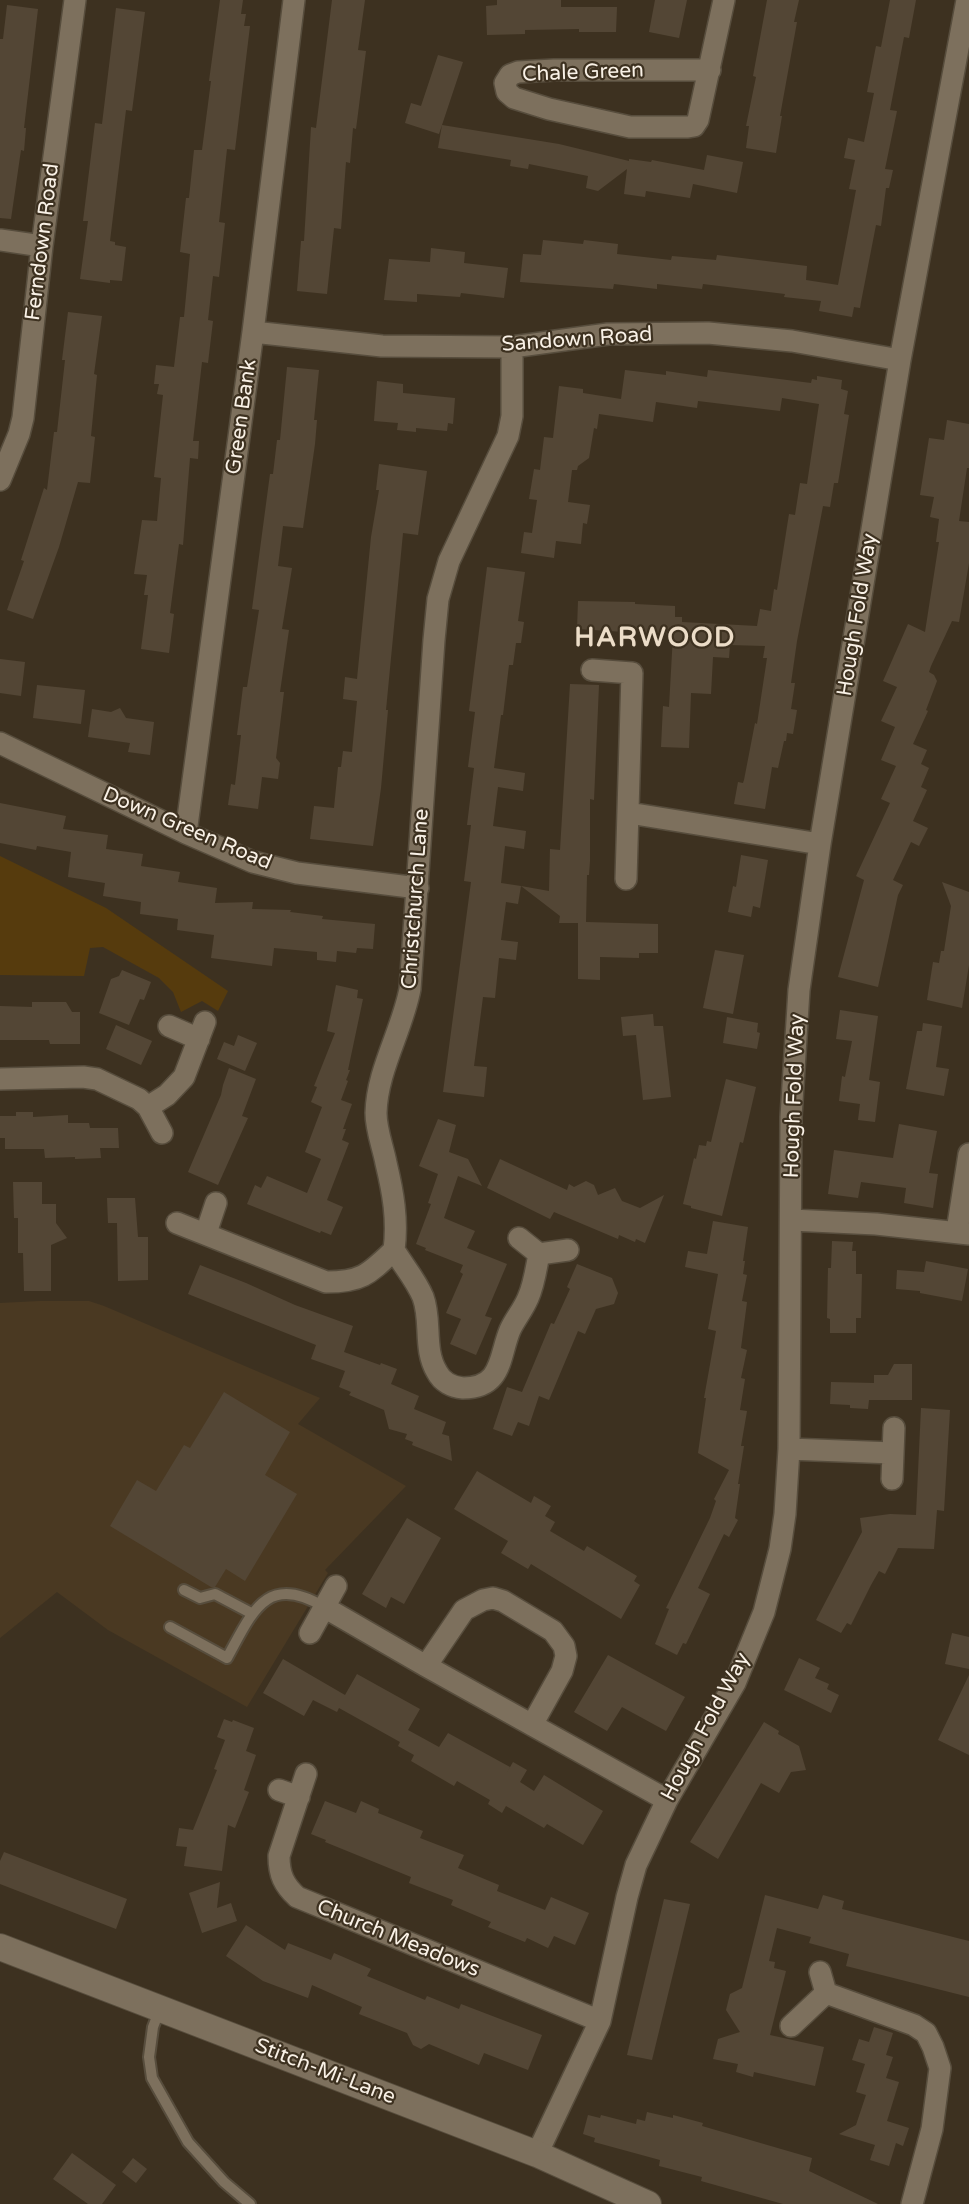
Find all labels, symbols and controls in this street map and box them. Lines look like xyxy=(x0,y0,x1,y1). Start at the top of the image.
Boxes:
street label: Chale Green xyxy=(522,58,644,88)
street label: Ferndown Road xyxy=(21,162,65,322)
street label: Sandown Road xyxy=(501,322,653,358)
street label: Green Bank xyxy=(221,358,263,476)
street label: Hough Fold Way xyxy=(833,532,883,698)
district label: HARWOOD xyxy=(574,623,736,655)
street label: Down Green Road xyxy=(99,782,275,876)
street label: Christchurch Lane xyxy=(397,808,435,990)
street label: Hough Fold Way xyxy=(780,1013,810,1179)
street label: Hough Fold Way xyxy=(656,1648,756,1806)
street label: Church Meadows xyxy=(313,1895,483,1983)
street label: Stitch-Mi-Lane xyxy=(251,2034,399,2110)

